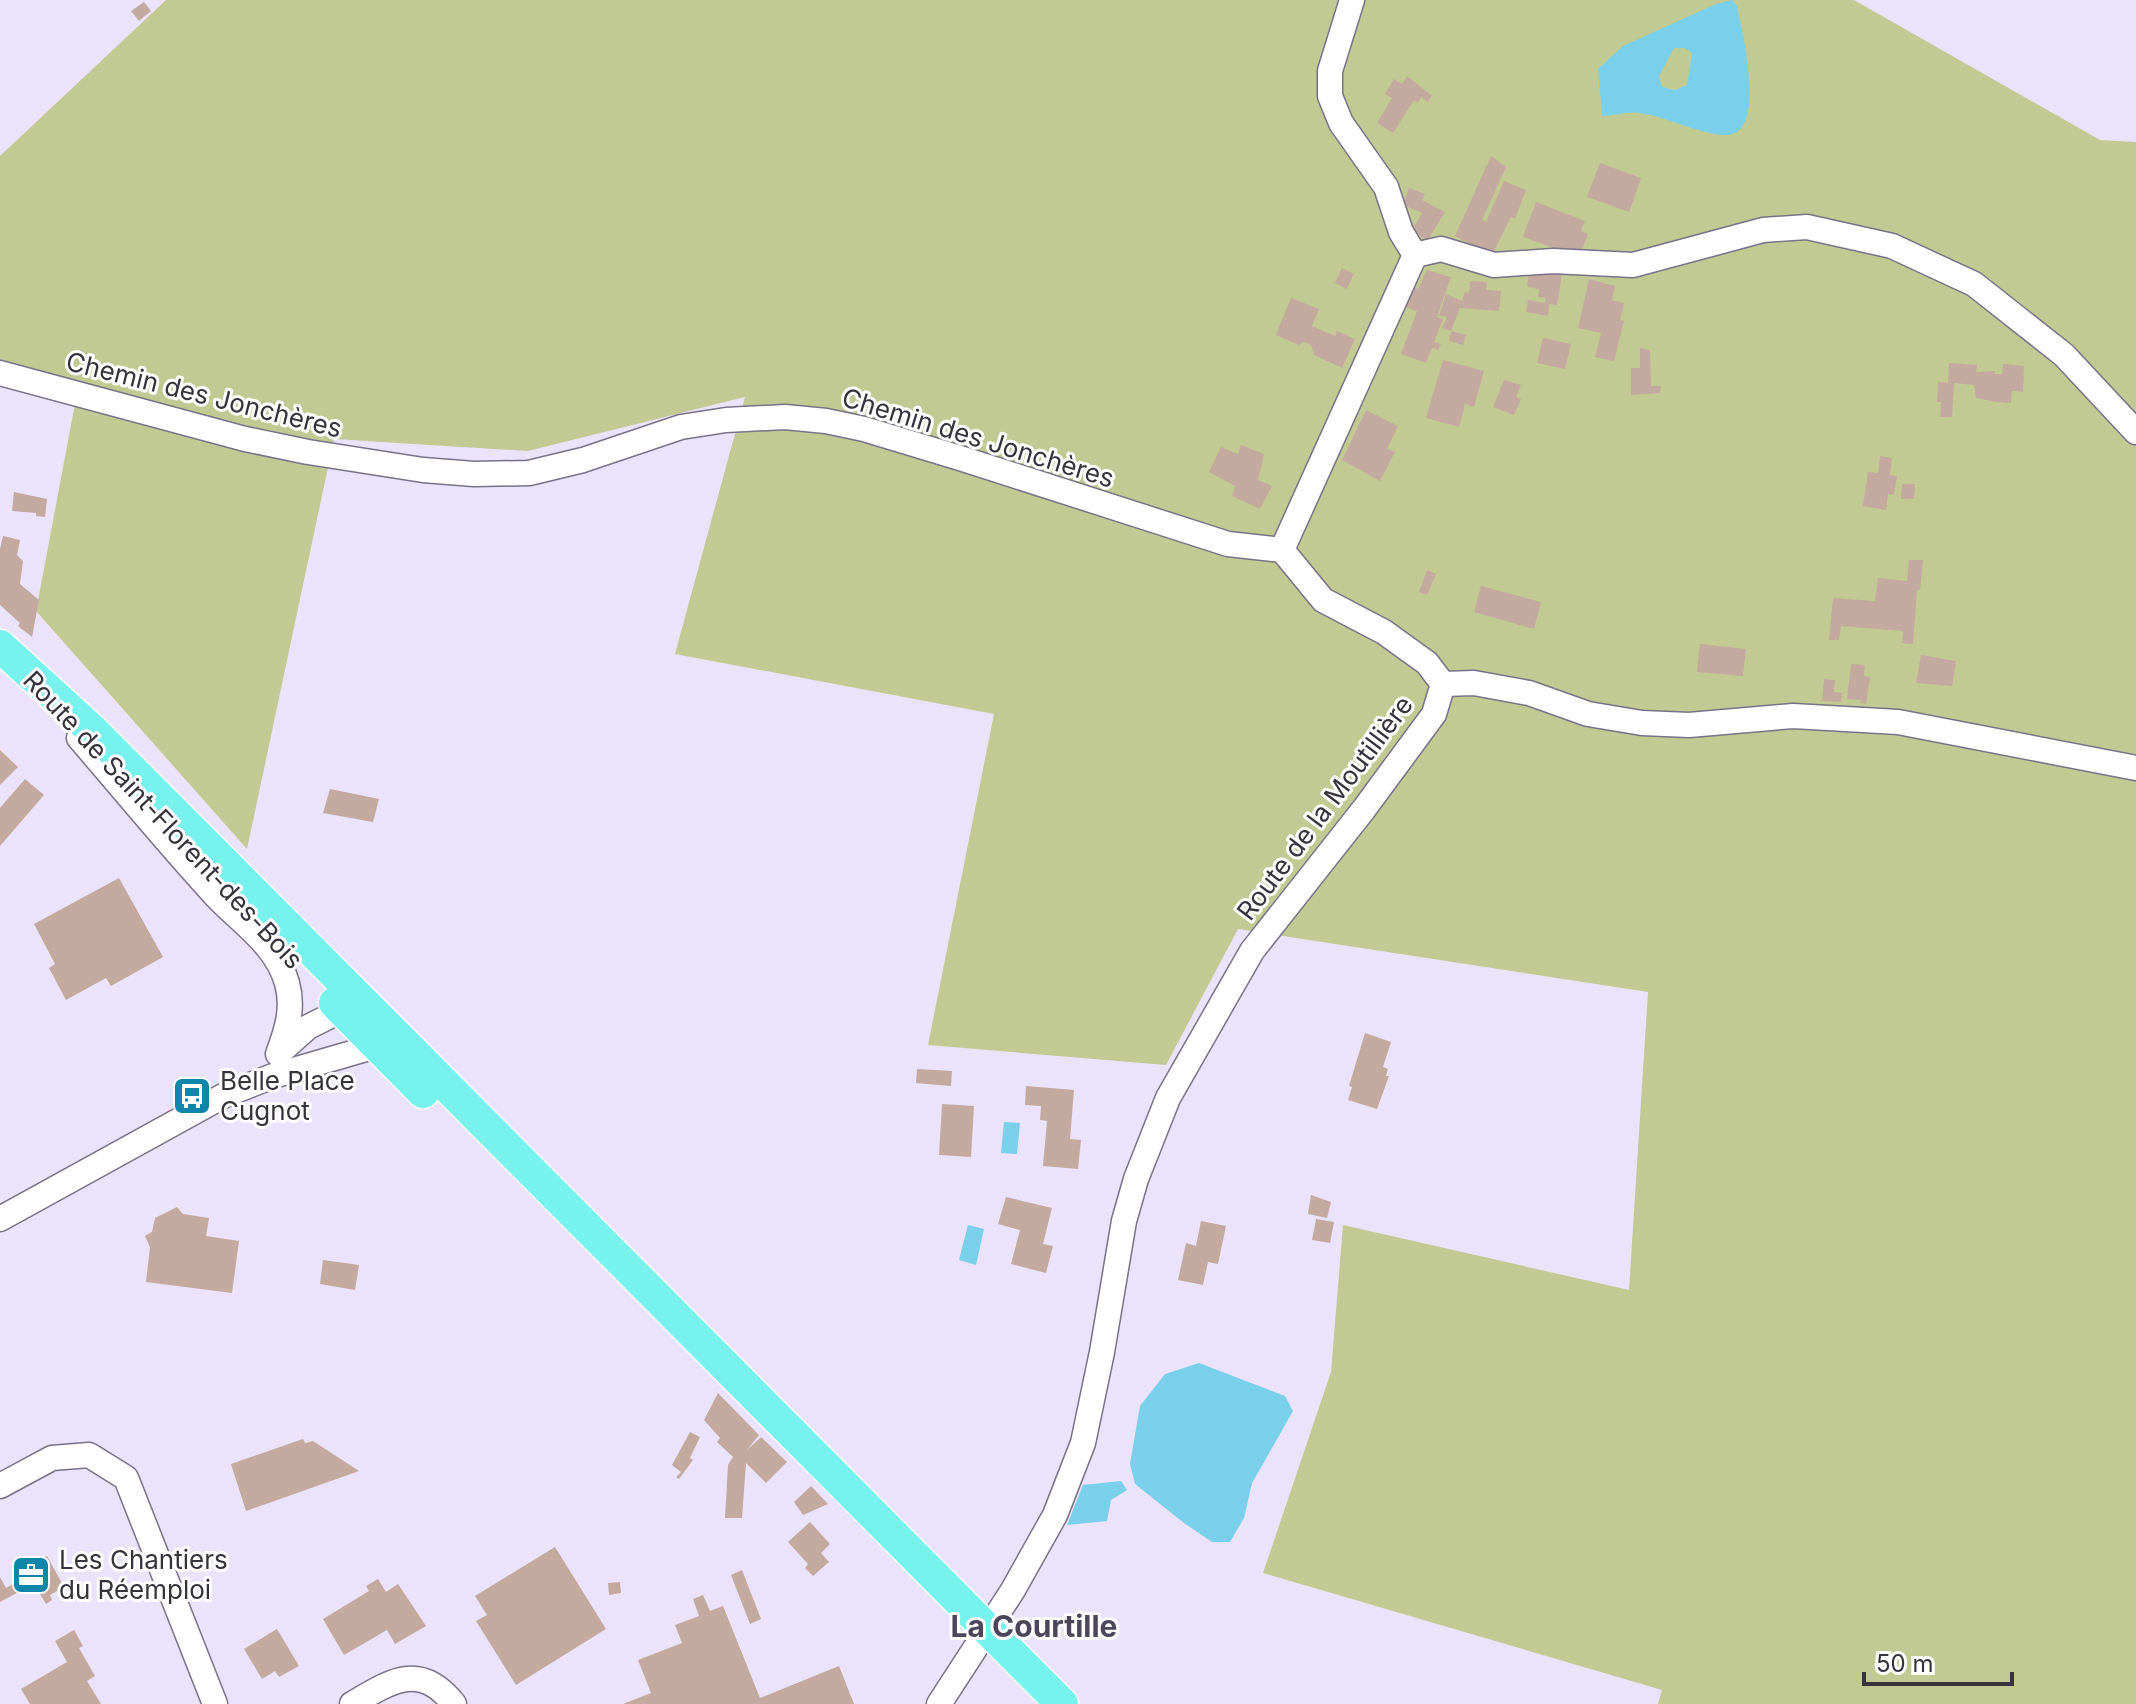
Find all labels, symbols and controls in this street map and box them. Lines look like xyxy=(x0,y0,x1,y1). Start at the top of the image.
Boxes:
street label: Chemin des Jonchères xyxy=(63,345,345,444)
street label: Chemin des Jonchères xyxy=(838,381,1118,494)
street label: Route de Saint-Florent-des-Bois xyxy=(17,664,310,975)
street label: Route de la Moutillière xyxy=(1230,690,1419,926)
place label: Belle Place Cugnot xyxy=(220,1065,355,1126)
bus stop icon: Belle Place Cugnot xyxy=(171,1075,213,1117)
place label: Les Chantiers du Réemploi xyxy=(59,1544,228,1605)
office icon: Les Chantiers du Réemploi xyxy=(10,1554,52,1596)
district label: La Courtille xyxy=(951,1608,1117,1644)
scale bar xyxy=(1864,1636,2012,1686)
text: 50 m xyxy=(1876,1649,1934,1678)

